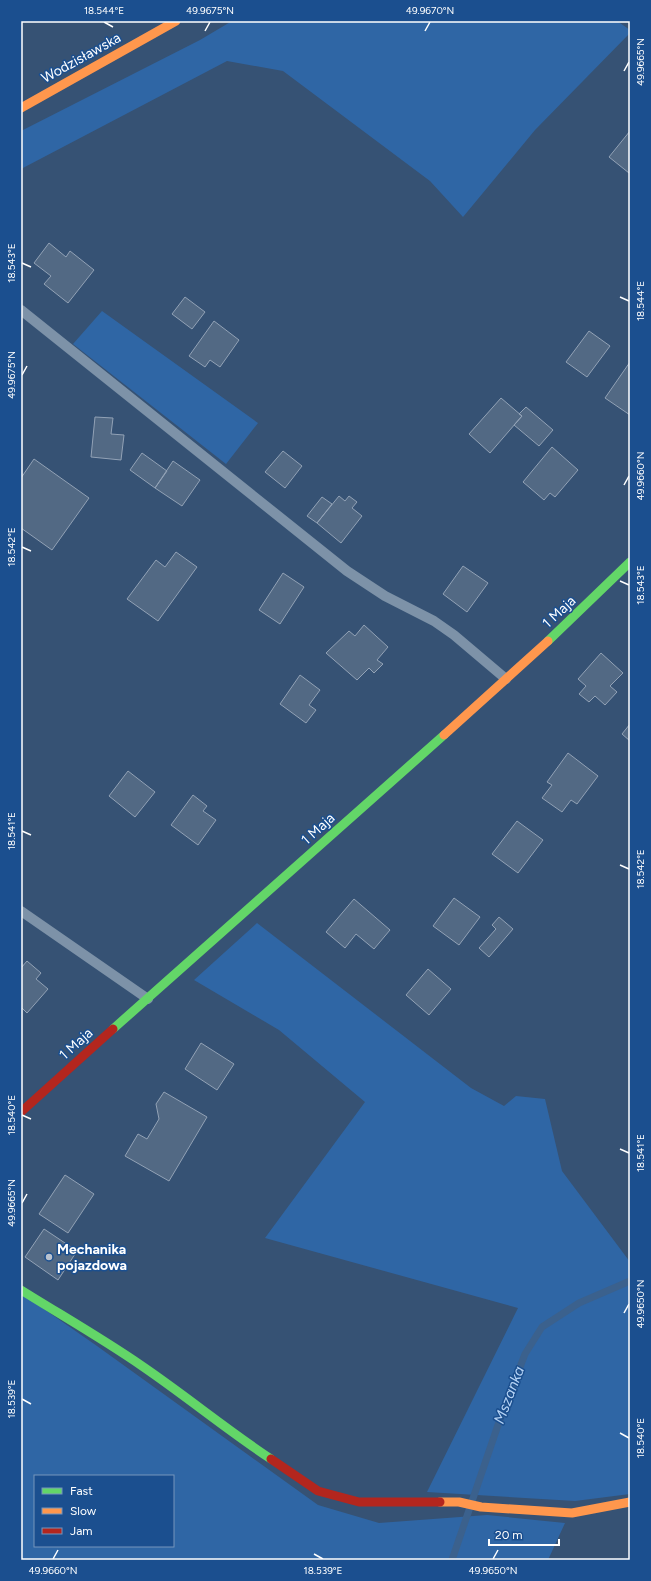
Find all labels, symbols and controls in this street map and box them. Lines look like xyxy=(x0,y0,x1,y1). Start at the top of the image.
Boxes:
text: 18.544°E xyxy=(84,4,124,17)
text: 49.9675°N xyxy=(186,4,234,17)
text: 49.9670°N xyxy=(406,4,454,17)
street label: Wodzisławska xyxy=(38,29,124,87)
text: 49.9665°N xyxy=(634,38,647,86)
text: 18.543°E xyxy=(5,243,18,283)
text: 18.544°E xyxy=(634,281,647,321)
text: 49.9675°N xyxy=(5,351,18,399)
text: 49.9660°N xyxy=(634,452,647,500)
text: 18.542°E xyxy=(5,527,18,567)
text: 18.543°E xyxy=(634,565,647,605)
street label: 1 Maja xyxy=(539,592,579,632)
street label: 1 Maja xyxy=(298,810,338,848)
text: 18.541°E xyxy=(5,812,18,850)
text: 18.542°E xyxy=(634,849,647,889)
street label: 1 Maja xyxy=(56,1025,96,1063)
text: 18.540°E xyxy=(5,1095,18,1135)
text: 18.541°E xyxy=(634,1134,647,1172)
text: 49.9665°N xyxy=(5,1179,18,1227)
place label: Mechanika pojazdowa xyxy=(57,1241,127,1274)
marker: Mechanika pojazdowa xyxy=(44,1252,54,1262)
text: 49.9650°N xyxy=(634,1280,647,1328)
water label: Mszanka xyxy=(490,1363,528,1426)
text: 18.539°E xyxy=(5,1380,18,1418)
text: 18.540°E xyxy=(634,1418,647,1458)
legend xyxy=(34,1475,174,1547)
text: Fast xyxy=(70,1484,93,1498)
text: Slow xyxy=(70,1504,97,1518)
scale bar xyxy=(489,1521,559,1547)
text: Jam xyxy=(70,1524,93,1538)
text: 20 m xyxy=(495,1528,523,1542)
text: 49.9660°N xyxy=(29,1564,77,1577)
text: 18.539°E xyxy=(304,1564,342,1577)
text: 49.9650°N xyxy=(469,1564,517,1577)

